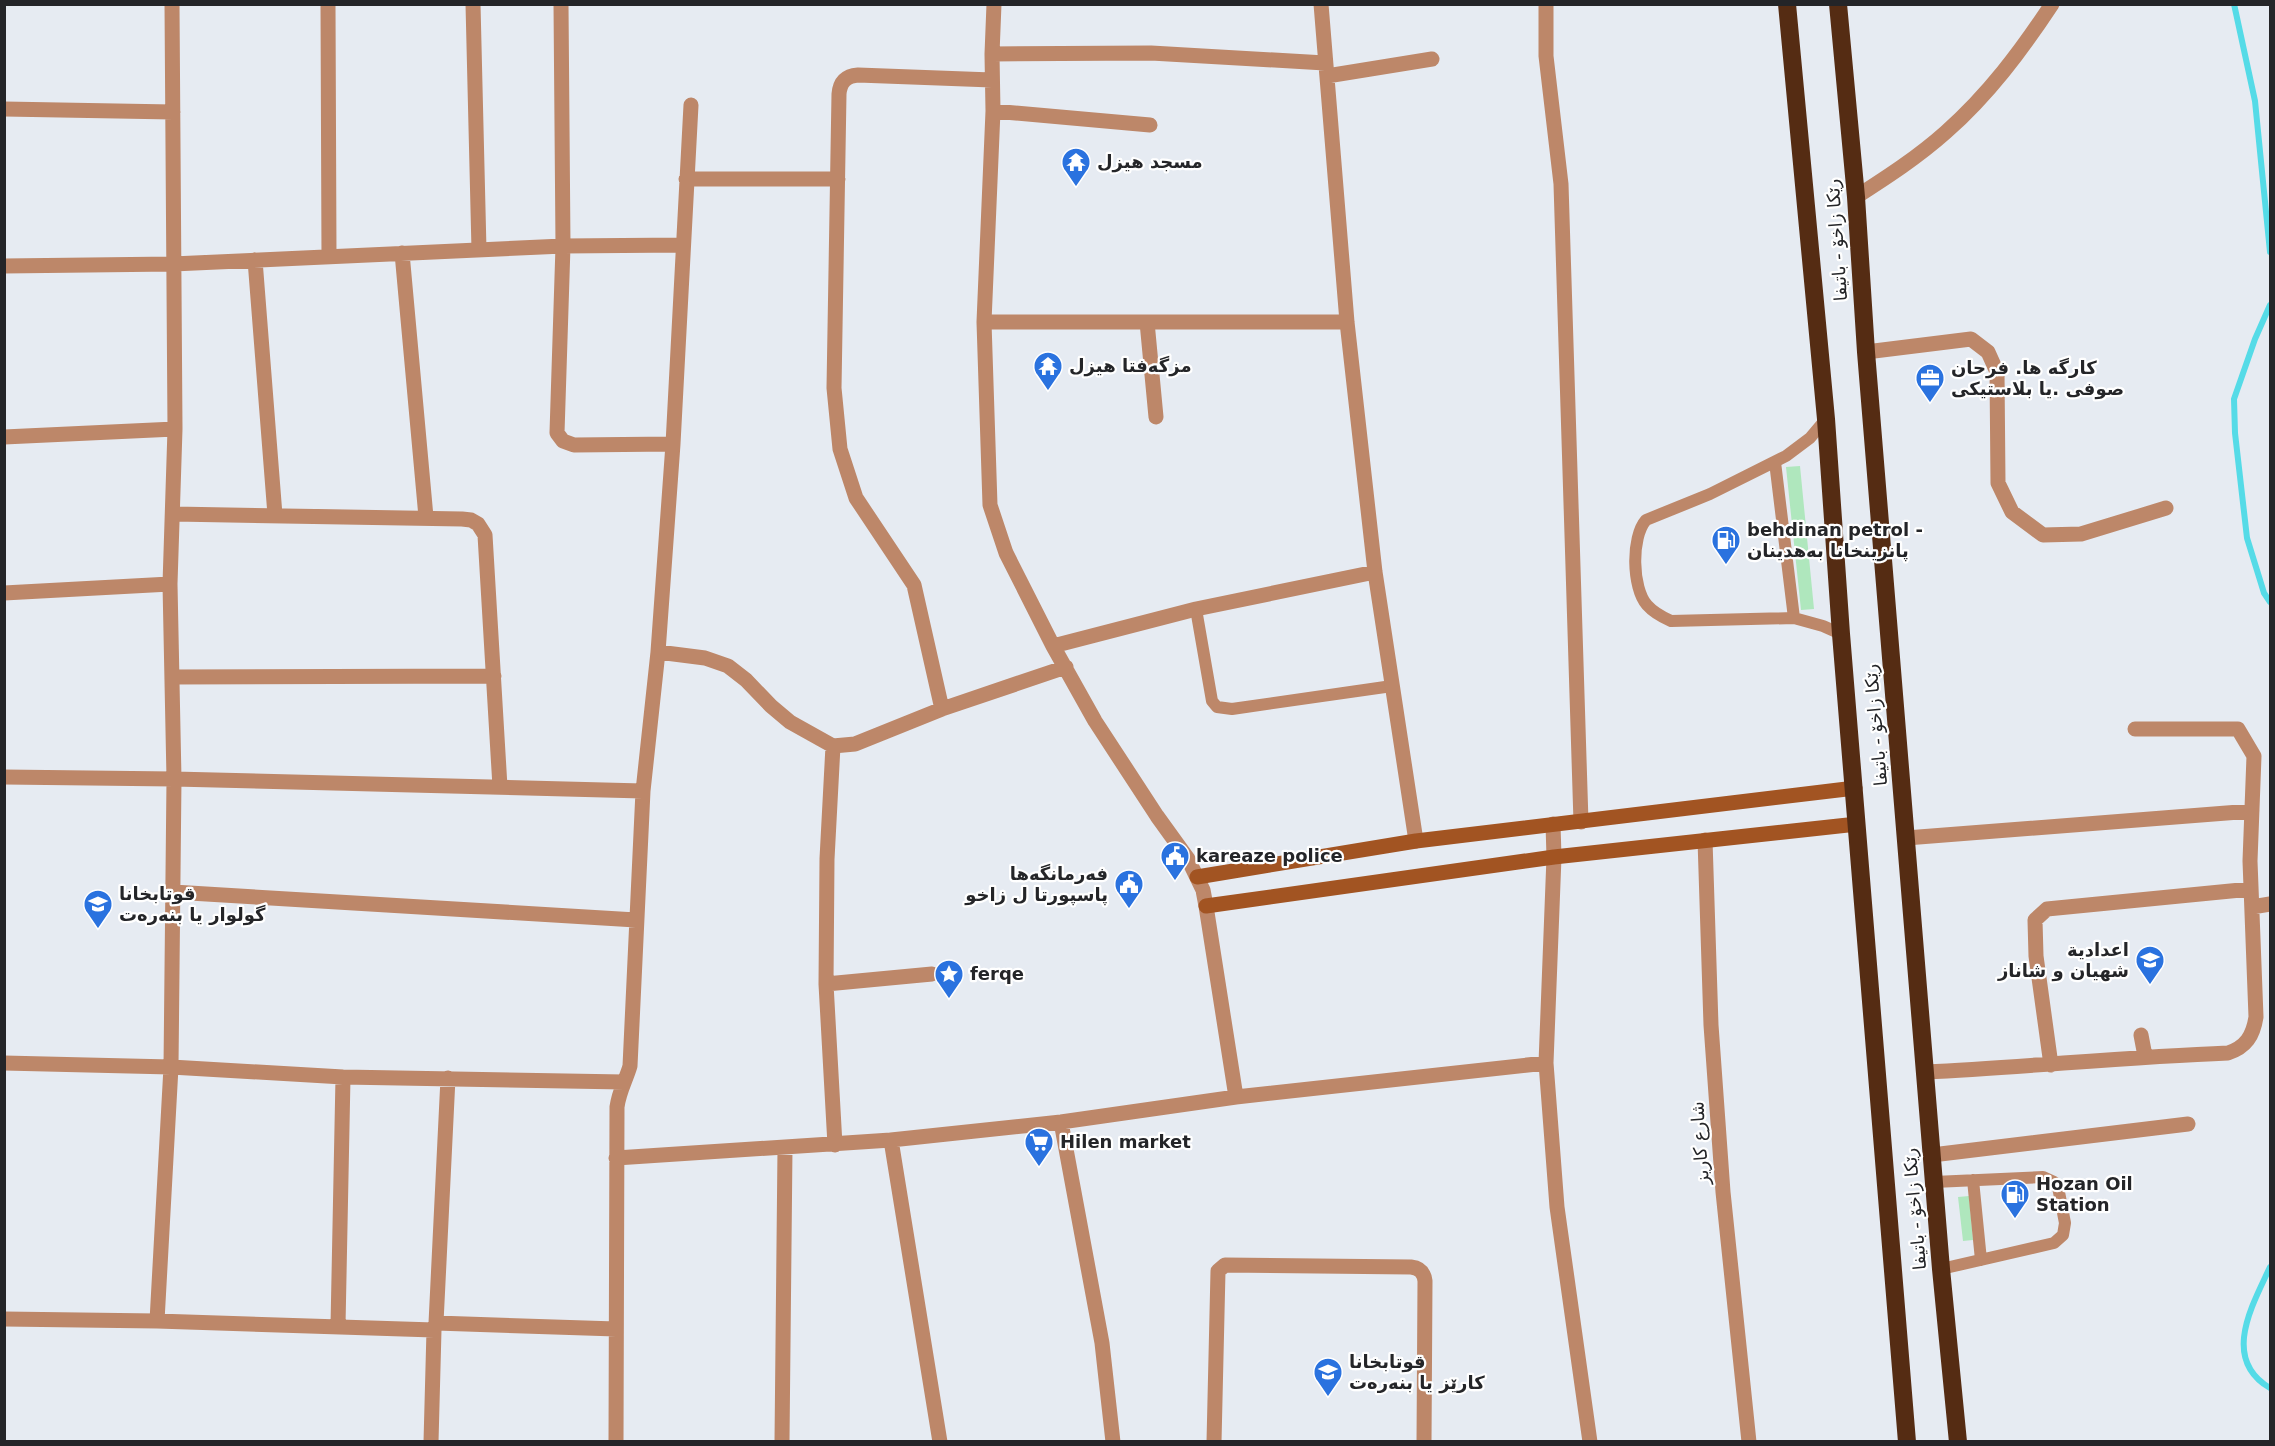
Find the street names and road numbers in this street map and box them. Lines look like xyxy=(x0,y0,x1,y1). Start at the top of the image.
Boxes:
street label: رێکا زاخۆ - باتیفا xyxy=(1822,178,1852,302)
street label: رێکا زاخۆ - باتیفا xyxy=(1860,663,1892,787)
street label: شارع كاريز xyxy=(1686,1101,1714,1186)
street label: رێکا زاخۆ - باتیفا xyxy=(1899,1147,1931,1271)

